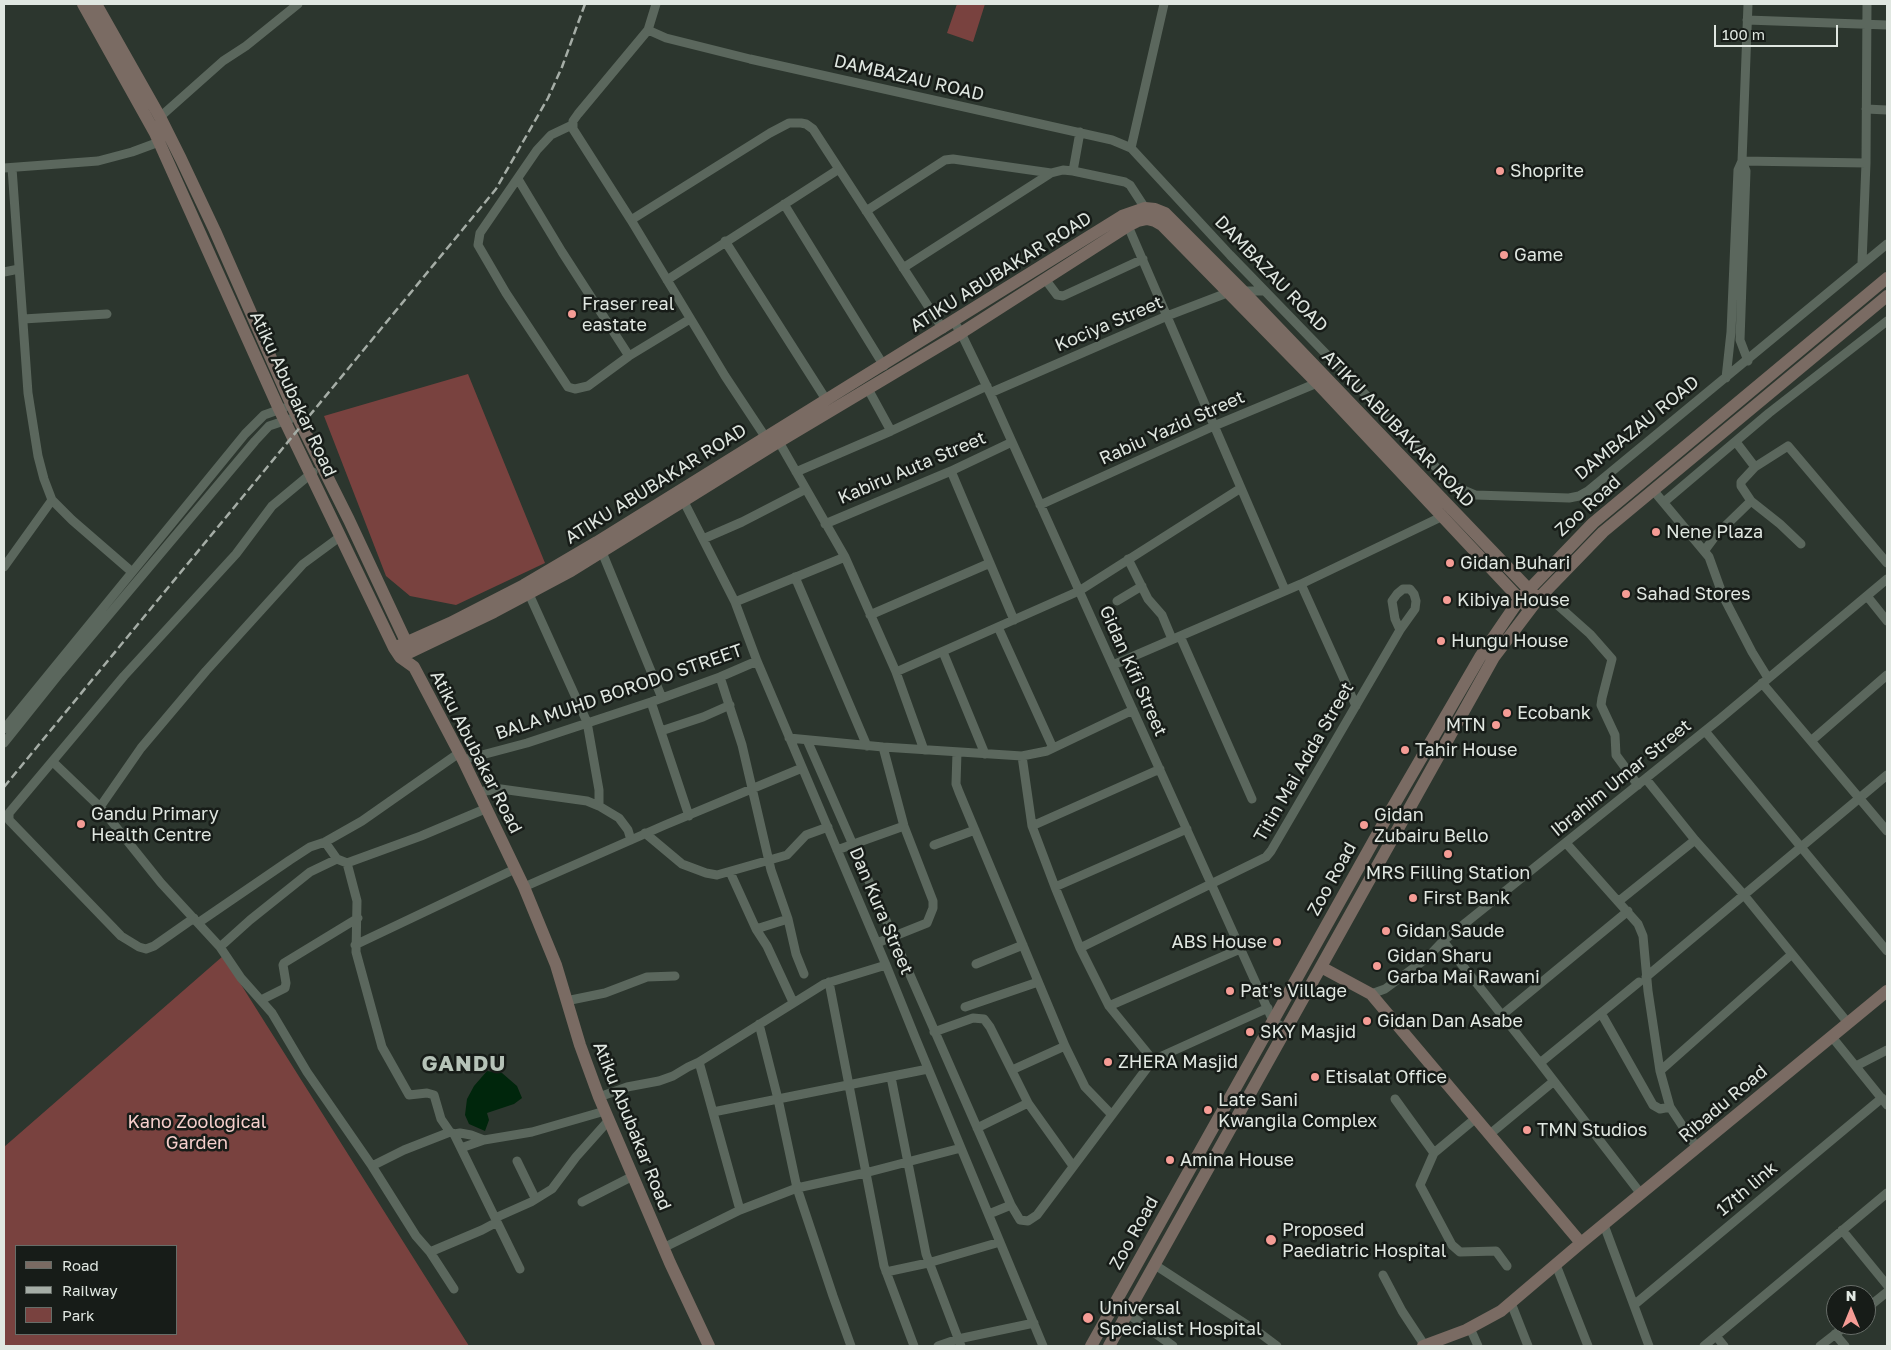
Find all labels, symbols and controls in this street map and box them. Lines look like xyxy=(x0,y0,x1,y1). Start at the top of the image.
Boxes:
scale bar xyxy=(1716,15,1840,47)
text: 100 m xyxy=(1722,25,1765,43)
street label: DAMBAZAU ROAD xyxy=(832,50,986,106)
place label: Shoprite xyxy=(1510,160,1584,182)
marker: Shoprite xyxy=(1494,165,1506,177)
street label: ATIKU ABUBAKAR ROAD xyxy=(906,207,1096,337)
street label: DAMBAZAU ROAD xyxy=(1210,211,1332,337)
place label: Game xyxy=(1514,244,1563,266)
marker: Game xyxy=(1498,249,1510,261)
street label: Kociya Street xyxy=(1052,292,1166,356)
place label: Fraser real eastate xyxy=(582,293,674,336)
street label: Atiku Abubakar Road xyxy=(245,308,341,480)
marker: Fraser real eastate xyxy=(566,308,578,320)
street label: ATIKU ABUBAKAR ROAD xyxy=(1317,346,1479,512)
street label: DAMBAZAU ROAD xyxy=(1571,371,1703,485)
street label: Rabiu Yazid Street xyxy=(1096,386,1248,470)
street label: ATIKU ABUBAKAR ROAD xyxy=(561,419,751,549)
street label: Kabiru Auta Street xyxy=(835,427,989,509)
street label: Zoo Road xyxy=(1551,471,1625,541)
place label: Nene Plaza xyxy=(1666,521,1763,543)
marker: Nene Plaza xyxy=(1650,526,1662,538)
place label: Gidan Buhari xyxy=(1460,552,1570,574)
marker: Gidan Buhari xyxy=(1444,557,1456,569)
place label: Sahad Stores xyxy=(1636,583,1750,605)
marker: Sahad Stores xyxy=(1620,588,1632,600)
place label: Kibiya House xyxy=(1457,589,1570,611)
marker: Kibiya House xyxy=(1441,594,1453,606)
street label: Gidan Kifi Street xyxy=(1095,602,1171,740)
place label: Hungu House xyxy=(1451,630,1568,652)
marker: Hungu House xyxy=(1435,635,1447,647)
street label: BALA MUHD BORODO STREET xyxy=(493,639,745,745)
street label: Atiku Abubakar Road xyxy=(426,667,526,837)
street label: Titin Mai Adda Street xyxy=(1250,678,1358,846)
place label: Ecobank xyxy=(1517,702,1591,724)
marker: Ecobank xyxy=(1501,707,1513,719)
place label: MTN xyxy=(1446,714,1486,736)
street label: Ibrahim Umar Street xyxy=(1547,715,1695,841)
marker: MTN xyxy=(1490,719,1502,731)
place label: Tahir House xyxy=(1415,739,1517,761)
marker: Tahir House xyxy=(1399,744,1411,756)
place label: Gandu Primary Health Centre xyxy=(91,803,219,846)
place label: Gidan Zubairu Bello xyxy=(1374,804,1488,846)
marker: Gandu Primary Health Centre xyxy=(75,818,87,830)
marker: Gidan Zubairu Bello xyxy=(1358,819,1370,831)
street label: Zoo Road xyxy=(1303,838,1361,920)
street label: Dan Kura Street xyxy=(844,844,918,978)
marker: MRS Filling Station xyxy=(1442,848,1454,860)
place label: MRS Filling Station xyxy=(1366,862,1530,884)
place label: First Bank xyxy=(1423,887,1510,909)
marker: First Bank xyxy=(1407,892,1419,904)
place label: Gidan Saude xyxy=(1396,920,1504,942)
marker: Gidan Saude xyxy=(1380,925,1392,937)
place label: ABS House xyxy=(1172,931,1267,953)
marker: ABS House xyxy=(1271,936,1283,948)
place label: Gidan Sharu Garba Mai Rawani xyxy=(1387,945,1540,988)
marker: Gidan Sharu Garba Mai Rawani xyxy=(1371,960,1383,972)
place label: Pat's Village xyxy=(1240,980,1347,1002)
marker: Pat's Village xyxy=(1224,985,1236,997)
place label: Gidan Dan Asabe xyxy=(1377,1010,1523,1032)
marker: Gidan Dan Asabe xyxy=(1361,1015,1373,1027)
place label: SKY Masjid xyxy=(1260,1021,1356,1043)
marker: SKY Masjid xyxy=(1244,1026,1256,1038)
street label: Atiku Abubakar Road xyxy=(588,1039,676,1213)
district label: GANDU xyxy=(421,1051,507,1077)
place label: ZHERA Masjid xyxy=(1118,1051,1238,1073)
marker: ZHERA Masjid xyxy=(1102,1056,1114,1068)
street label: Ribadu Road xyxy=(1674,1061,1772,1147)
place label: Etisalat Office xyxy=(1325,1066,1447,1088)
marker: Etisalat Office xyxy=(1309,1071,1321,1083)
place label: Late Sani Kwangila Complex xyxy=(1218,1089,1377,1132)
marker: Late Sani Kwangila Complex xyxy=(1202,1104,1214,1116)
park label: Kano Zoological Garden xyxy=(128,1111,266,1154)
place label: TMN Studios xyxy=(1537,1119,1647,1141)
marker: TMN Studios xyxy=(1521,1124,1533,1136)
place label: Amina House xyxy=(1180,1149,1294,1171)
marker: Amina House xyxy=(1164,1154,1176,1166)
street label: 17th link xyxy=(1712,1157,1782,1221)
street label: Zoo Road xyxy=(1105,1192,1163,1274)
place label: Proposed Paediatric Hospital xyxy=(1282,1219,1447,1262)
marker: Proposed Paediatric Hospital xyxy=(1264,1233,1278,1247)
legend xyxy=(15,1245,178,1335)
text: Road xyxy=(62,1256,99,1274)
text: Railway xyxy=(62,1281,118,1299)
north arrow xyxy=(1826,1285,1876,1335)
text: N xyxy=(1846,1287,1856,1304)
place label: Universal Specialist Hospital xyxy=(1099,1297,1262,1340)
text: Park xyxy=(62,1306,94,1324)
marker: Universal Specialist Hospital xyxy=(1081,1311,1095,1325)

